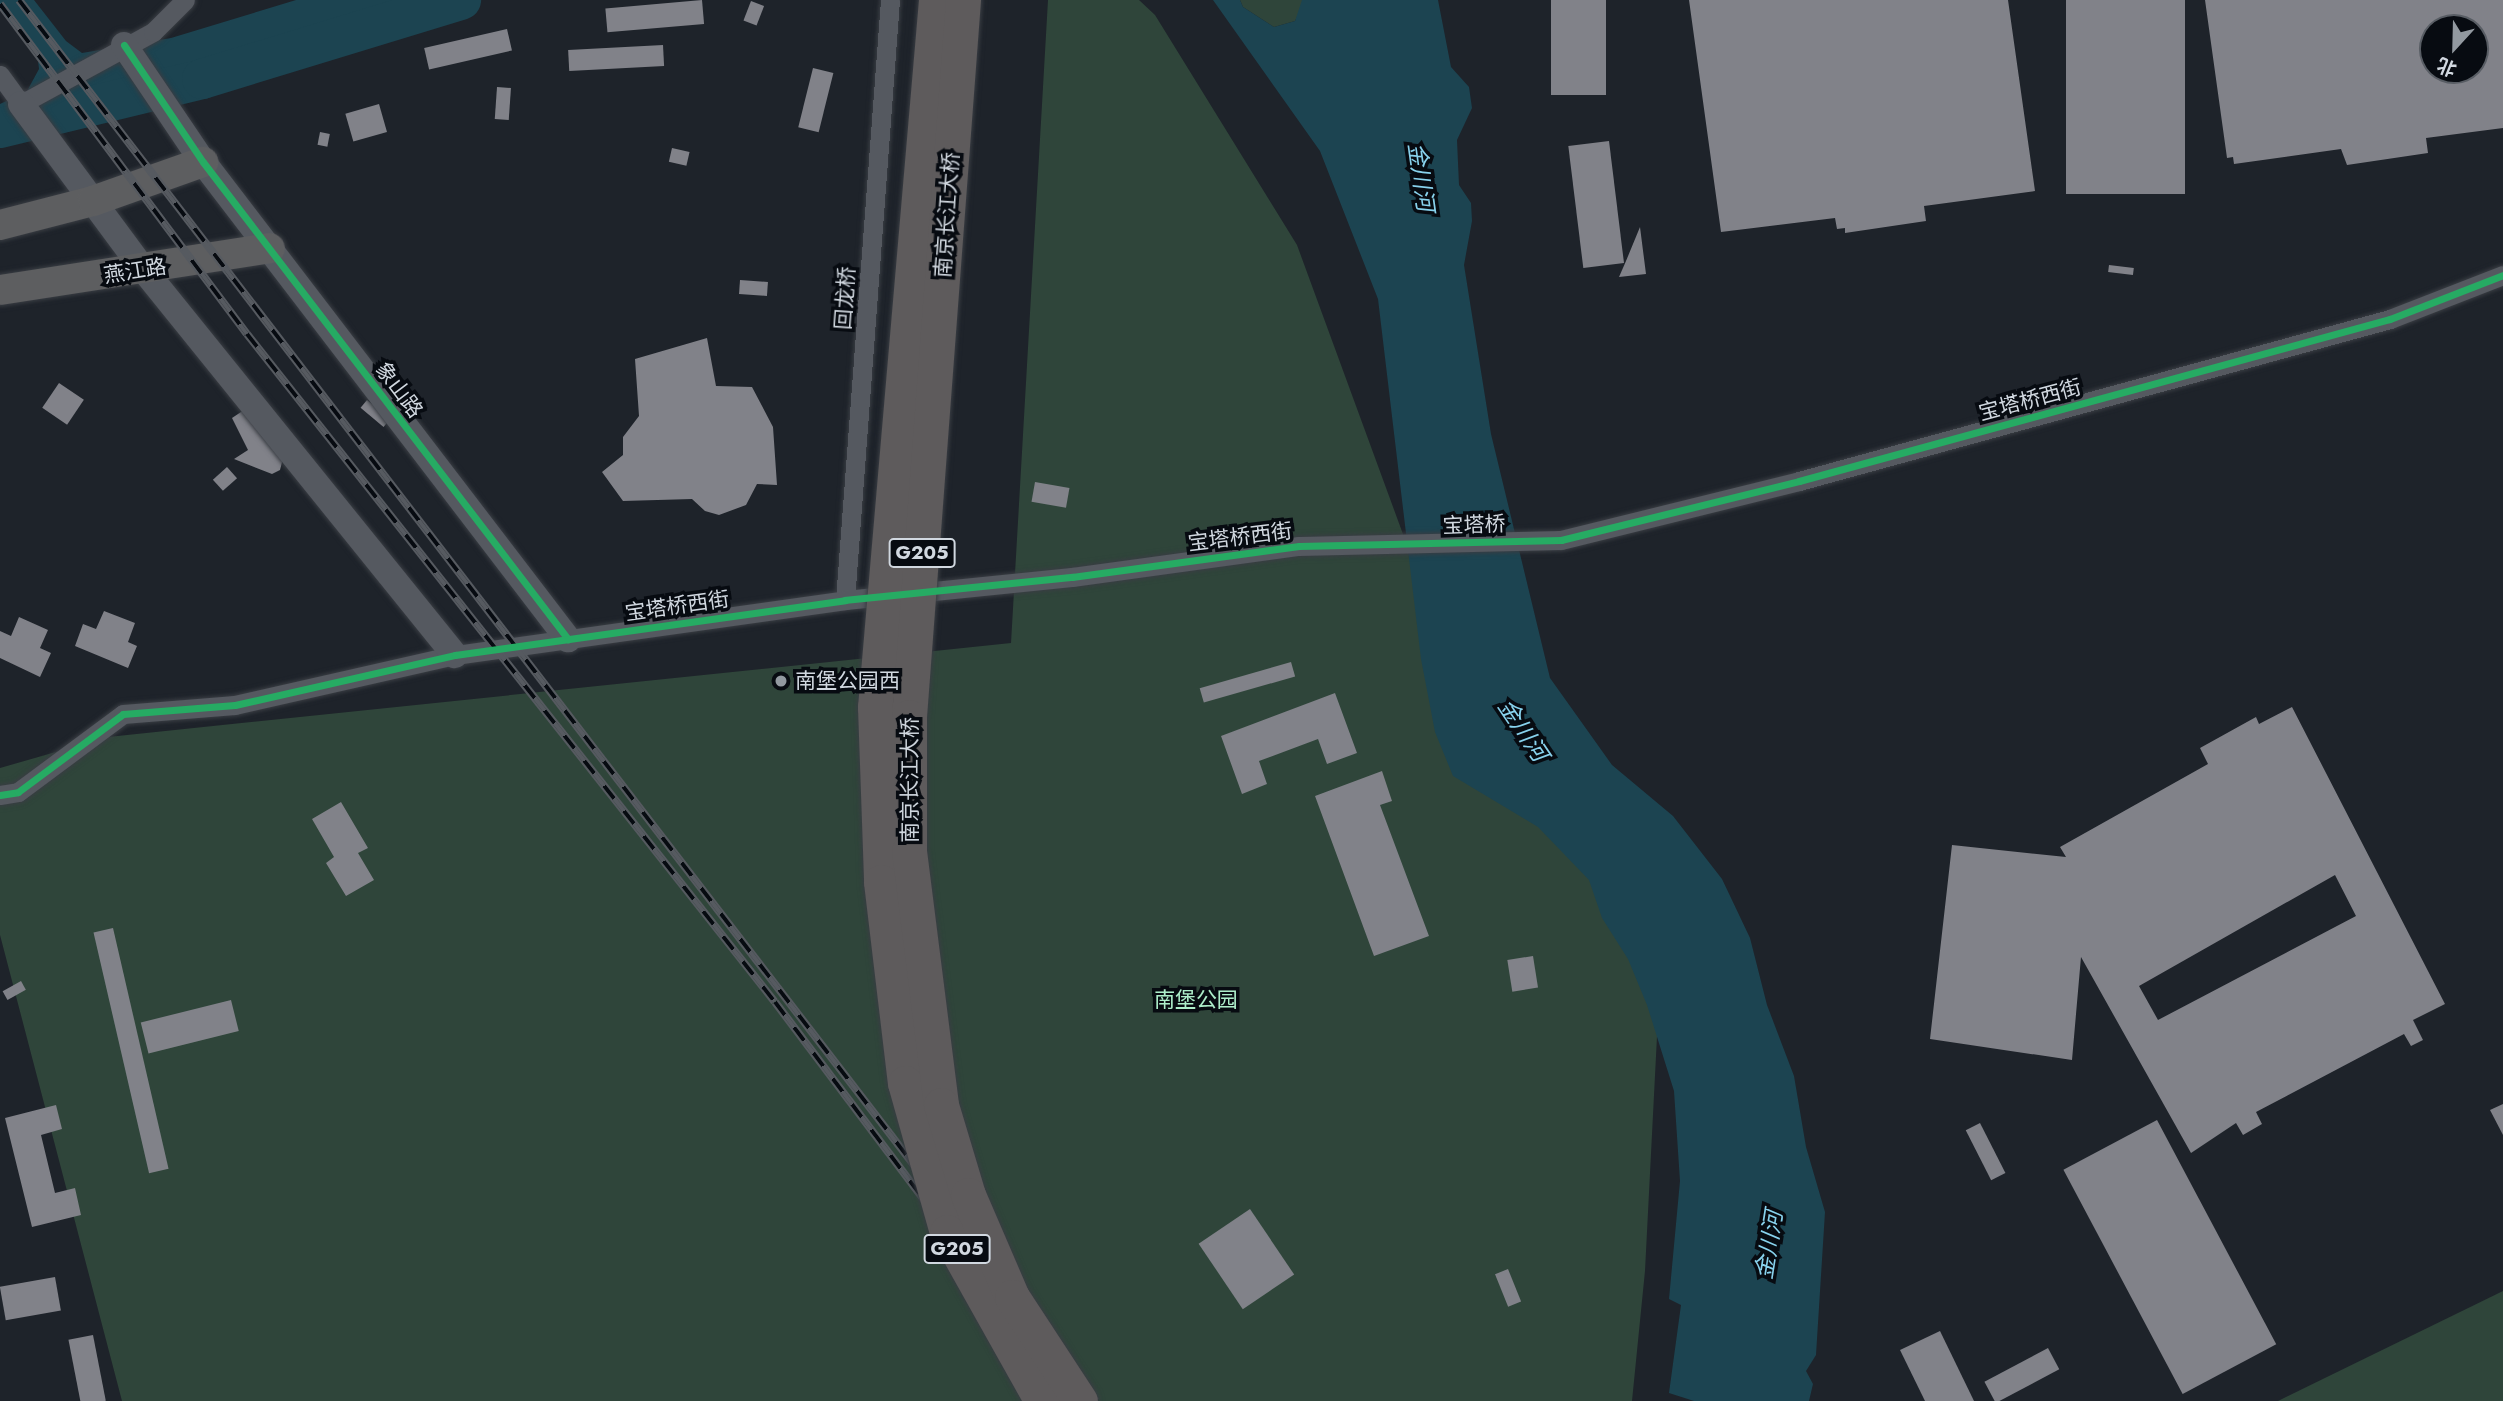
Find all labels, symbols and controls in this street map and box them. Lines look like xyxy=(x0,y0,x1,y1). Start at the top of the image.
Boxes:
north arrow xyxy=(2419,14,2489,84)
text: 北 xyxy=(2433,51,2461,83)
water label: 金川河 xyxy=(1403,141,1439,213)
street label: 南京长江大桥 xyxy=(930,151,964,279)
street label: 燕江路 xyxy=(102,254,168,288)
street label: 回龙桥 xyxy=(830,266,860,330)
street label: 象山路 xyxy=(370,357,428,423)
street label: 宝塔桥西街 xyxy=(1976,374,2084,426)
street label: 宝塔桥 xyxy=(1442,511,1506,539)
street label: 宝塔桥西街 xyxy=(1186,518,1294,556)
road number: G205 xyxy=(887,538,957,568)
street label: 宝塔桥西街 xyxy=(623,586,731,626)
place label: 南堡公园西 xyxy=(795,668,900,694)
marker: 南堡公园西 xyxy=(773,673,789,689)
water label: 金川河 xyxy=(1492,694,1554,766)
street label: 南京长江大桥 xyxy=(897,717,923,843)
park label: 南堡公园 xyxy=(1154,987,1238,1013)
water label: 金川河 xyxy=(1750,1209,1788,1281)
road number: G205 xyxy=(922,1233,992,1264)

